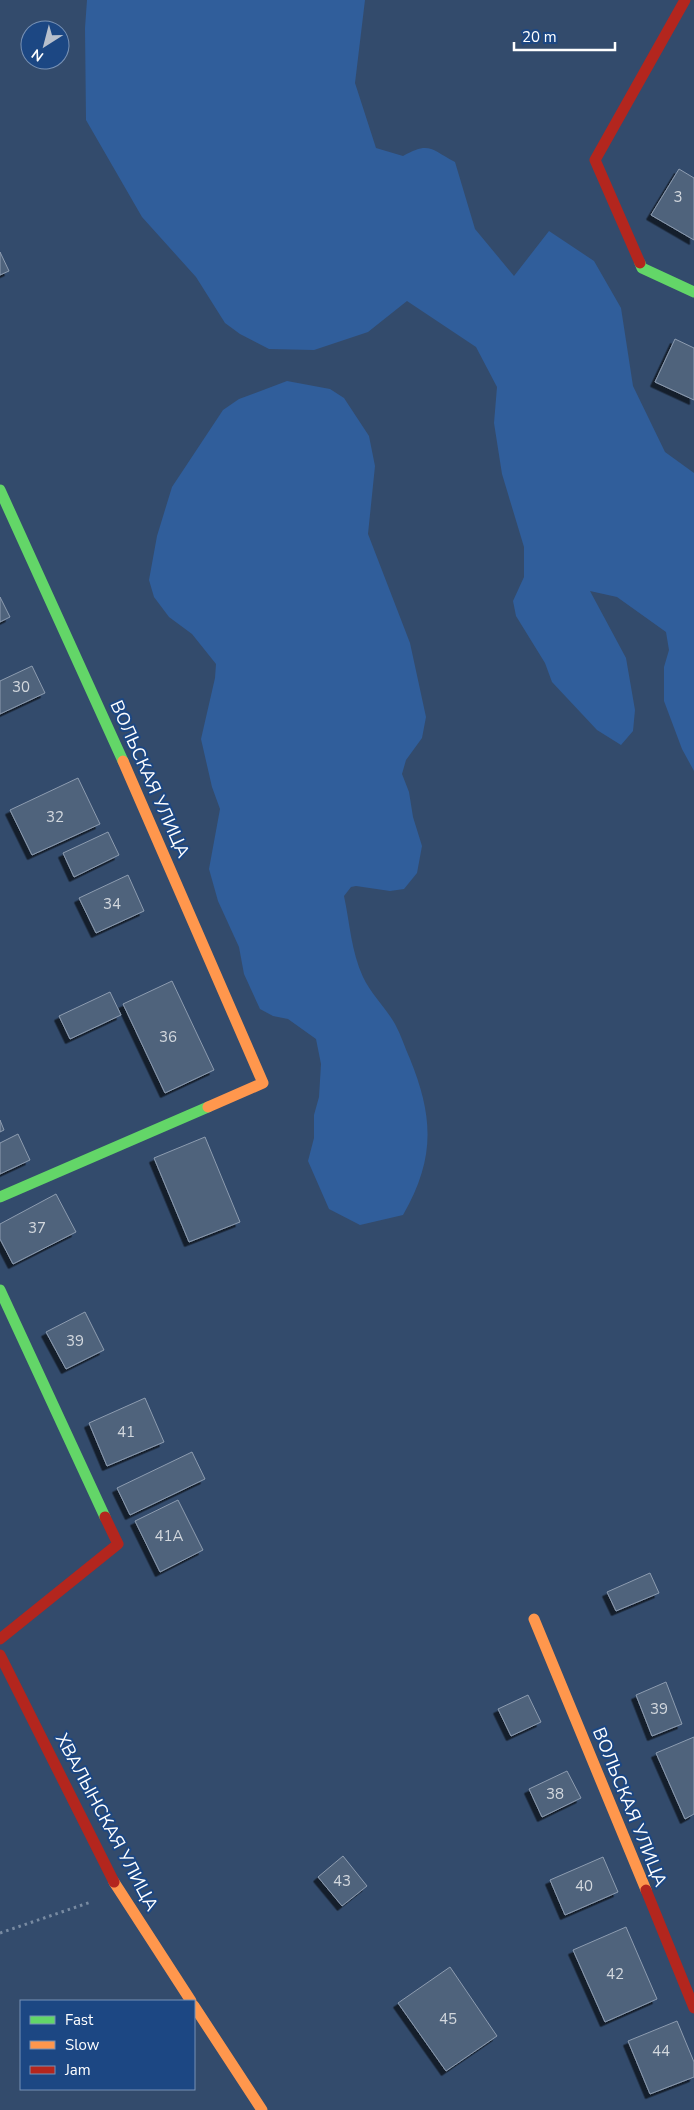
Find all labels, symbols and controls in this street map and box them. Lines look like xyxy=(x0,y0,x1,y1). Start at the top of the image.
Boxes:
north arrow xyxy=(20,20,70,70)
scale bar xyxy=(514,20,615,52)
text: 20 m xyxy=(522,27,557,47)
text: N xyxy=(28,44,47,66)
house number: 3 xyxy=(673,187,683,207)
house number: 30 xyxy=(12,677,30,697)
street label: ВОЛЬСКАЯ УЛИЦА xyxy=(104,697,196,861)
house number: 32 xyxy=(46,807,64,827)
house number: 34 xyxy=(103,894,121,914)
house number: 36 xyxy=(159,1027,177,1047)
house number: 37 xyxy=(28,1218,46,1238)
house number: 39 xyxy=(66,1331,84,1351)
house number: 41 xyxy=(117,1422,135,1442)
house number: 41А xyxy=(155,1526,184,1546)
house number: 39 xyxy=(650,1699,668,1719)
street label: ВОЛЬСКАЯ УЛИЦА xyxy=(587,1724,673,1890)
street label: ХВАЛЫНСКАЯ УЛИЦА xyxy=(50,1729,164,1915)
house number: 38 xyxy=(546,1784,564,1804)
house number: 43 xyxy=(333,1871,351,1891)
house number: 40 xyxy=(575,1876,593,1896)
house number: 42 xyxy=(606,1964,624,1984)
legend xyxy=(20,2000,195,2090)
house number: 45 xyxy=(439,2009,457,2029)
text: Fast xyxy=(65,2010,94,2030)
text: Slow xyxy=(65,2035,100,2055)
house number: 44 xyxy=(652,2041,670,2061)
text: Jam xyxy=(64,2060,91,2080)

